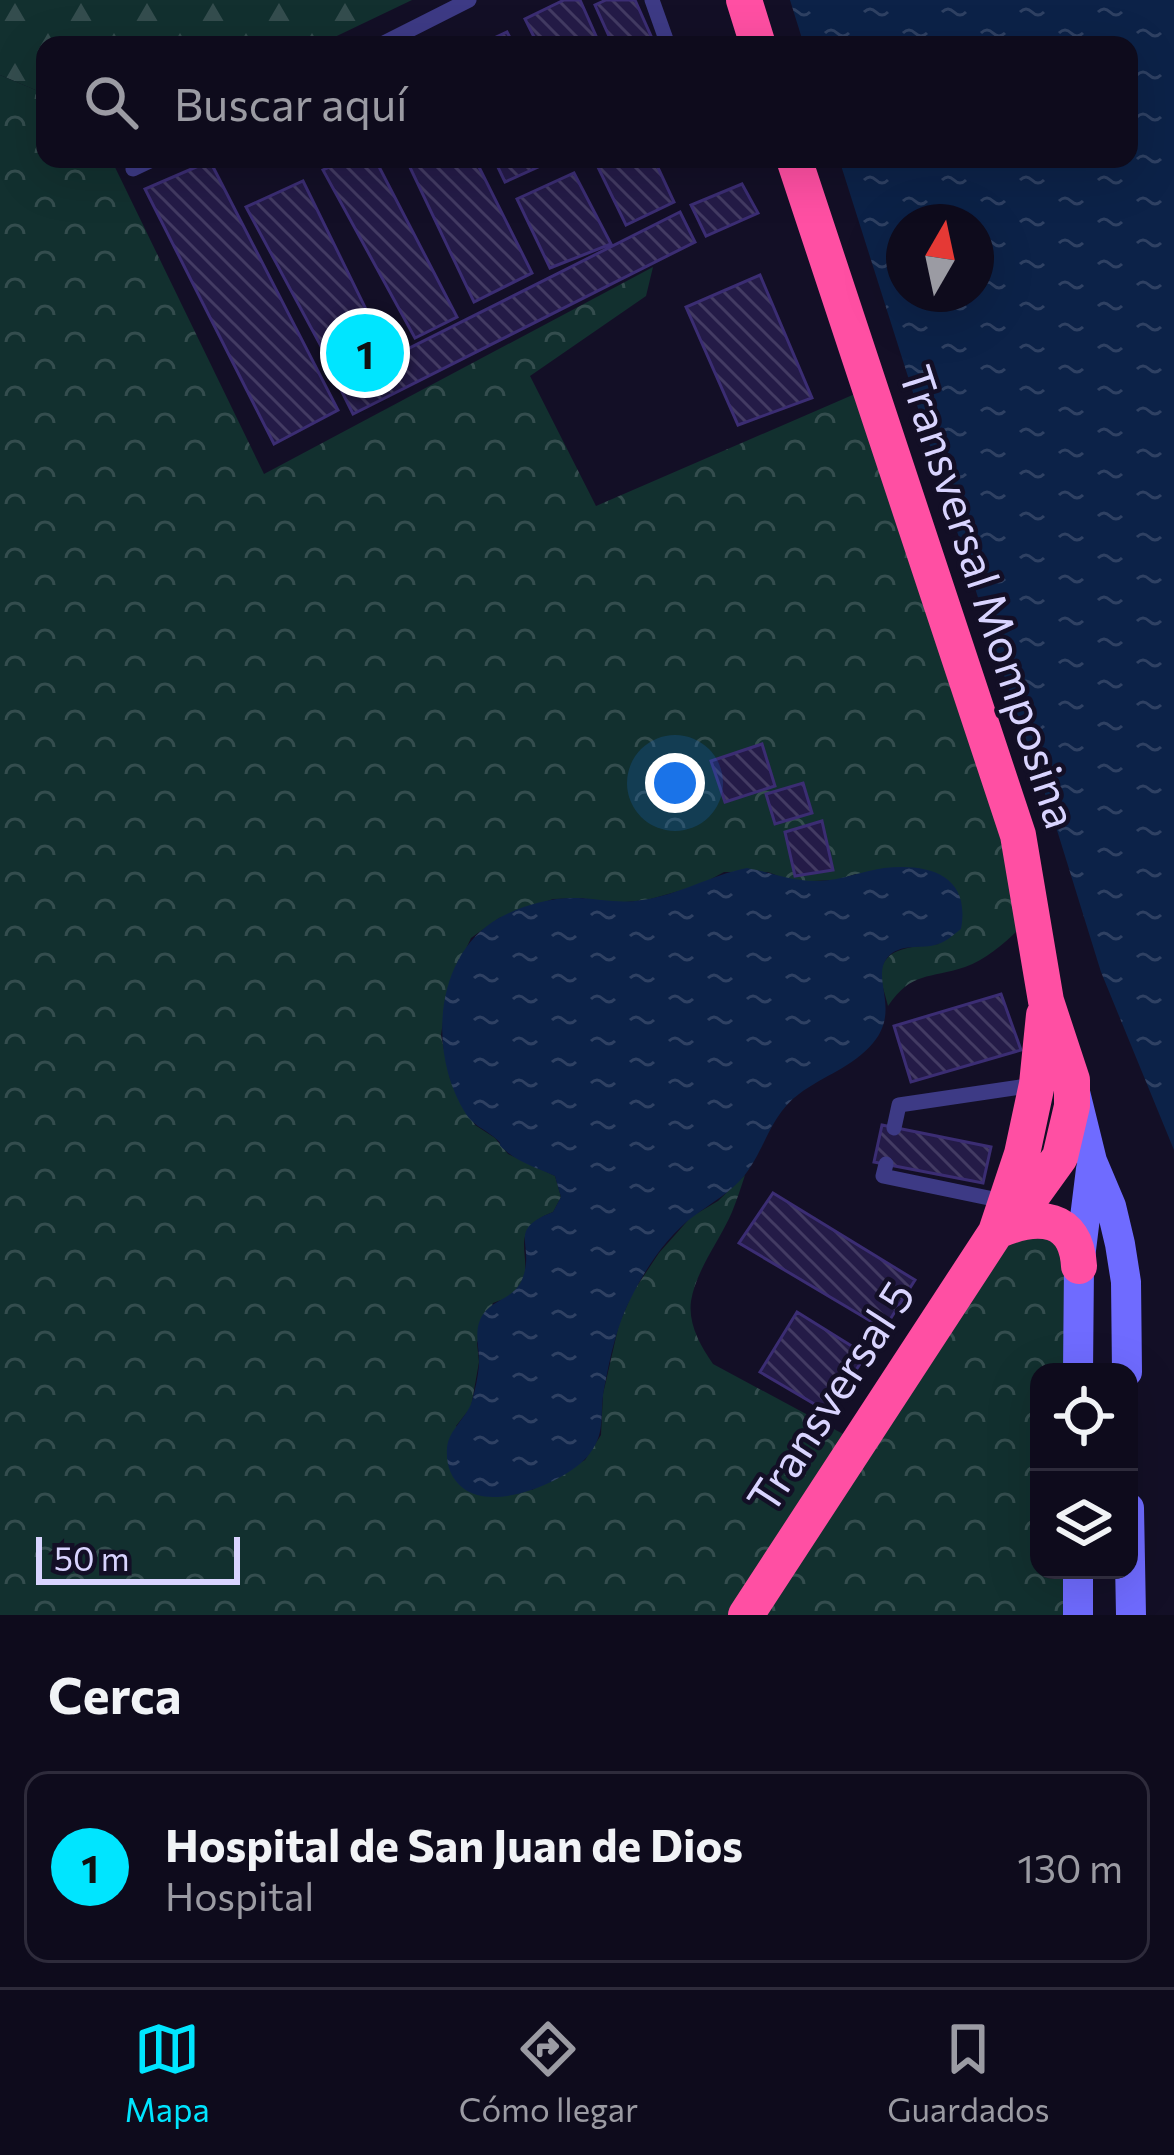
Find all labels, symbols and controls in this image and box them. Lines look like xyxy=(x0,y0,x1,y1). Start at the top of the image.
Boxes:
search box xyxy=(36,36,1138,168)
icon: search xyxy=(78,69,144,135)
text: Buscar aquí xyxy=(174,75,408,130)
north arrow xyxy=(886,204,994,312)
pin: 1 xyxy=(326,308,404,398)
street label: Transversal Momposina xyxy=(890,358,1091,834)
your location xyxy=(645,753,705,813)
street label: Transversal 5 xyxy=(734,1269,924,1522)
map controls xyxy=(1030,1363,1138,1579)
button: locate xyxy=(1030,1363,1138,1471)
button: layers xyxy=(1030,1471,1138,1579)
scale bar xyxy=(36,1531,240,1584)
text: 50 m xyxy=(54,1537,130,1578)
text: Cerca xyxy=(48,1662,182,1725)
text: Hospital de San Juan de Dios xyxy=(165,1816,743,1871)
text: 1 xyxy=(81,1843,99,1891)
text: 130 m xyxy=(1017,1843,1123,1891)
text: Hospital xyxy=(165,1871,314,1919)
tab: Mapa xyxy=(124,2016,210,2129)
tab: Cómo llegar xyxy=(459,2016,638,2129)
tab: Guardados xyxy=(887,2016,1049,2129)

